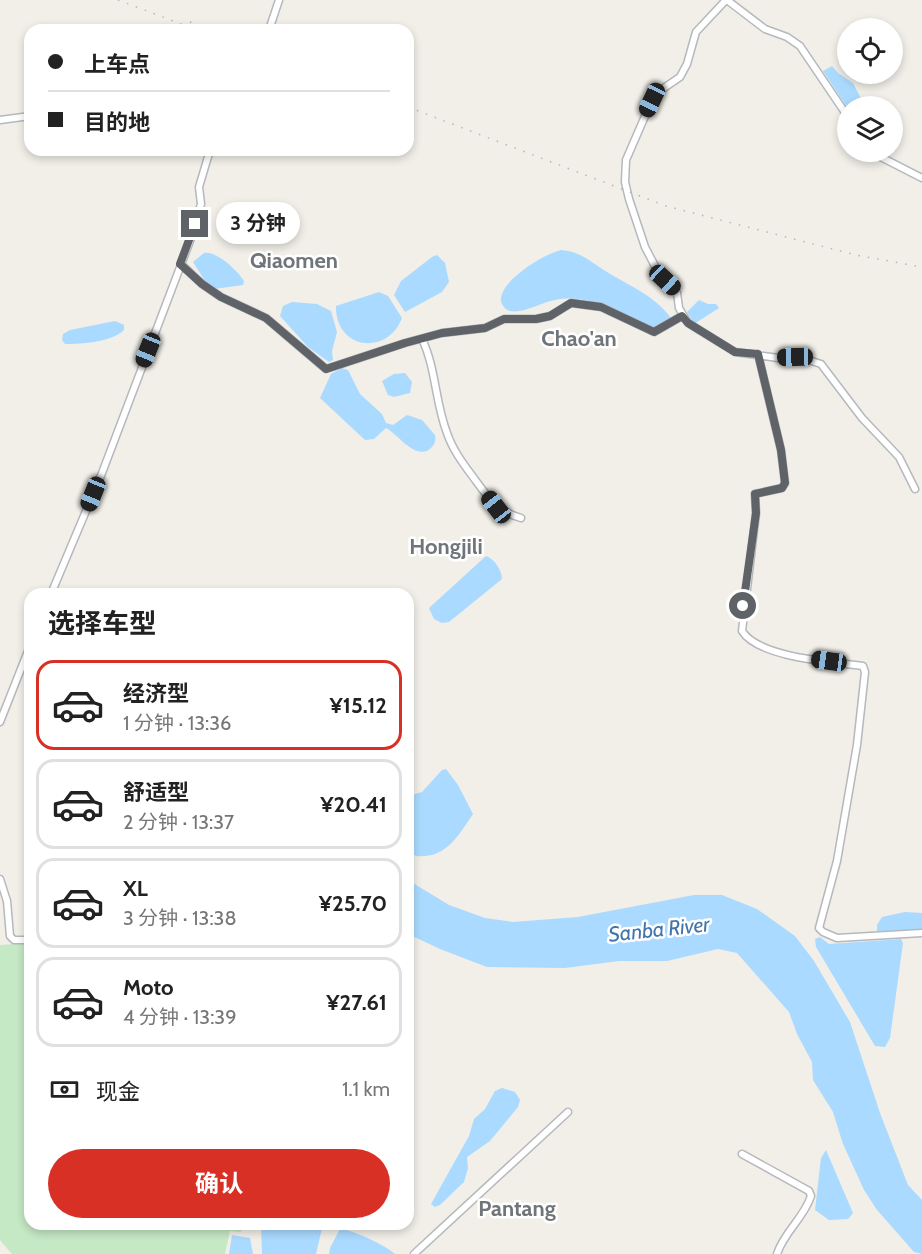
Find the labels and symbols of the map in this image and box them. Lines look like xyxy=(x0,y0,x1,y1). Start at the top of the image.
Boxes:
car xyxy=(636,80,668,120)
callout: 3 分钟 xyxy=(216,203,300,245)
route end xyxy=(181,210,208,237)
district label: Qiaomen xyxy=(250,247,338,274)
car xyxy=(646,261,684,299)
district label: Chao'an xyxy=(541,325,617,352)
car xyxy=(133,330,163,370)
car xyxy=(777,348,813,366)
car xyxy=(78,474,108,514)
car xyxy=(478,487,514,527)
district label: Hongjili xyxy=(409,533,483,560)
route start xyxy=(729,592,756,619)
car xyxy=(810,650,848,672)
water label: Sanba River xyxy=(607,911,712,947)
district label: Pantang xyxy=(478,1195,556,1222)

